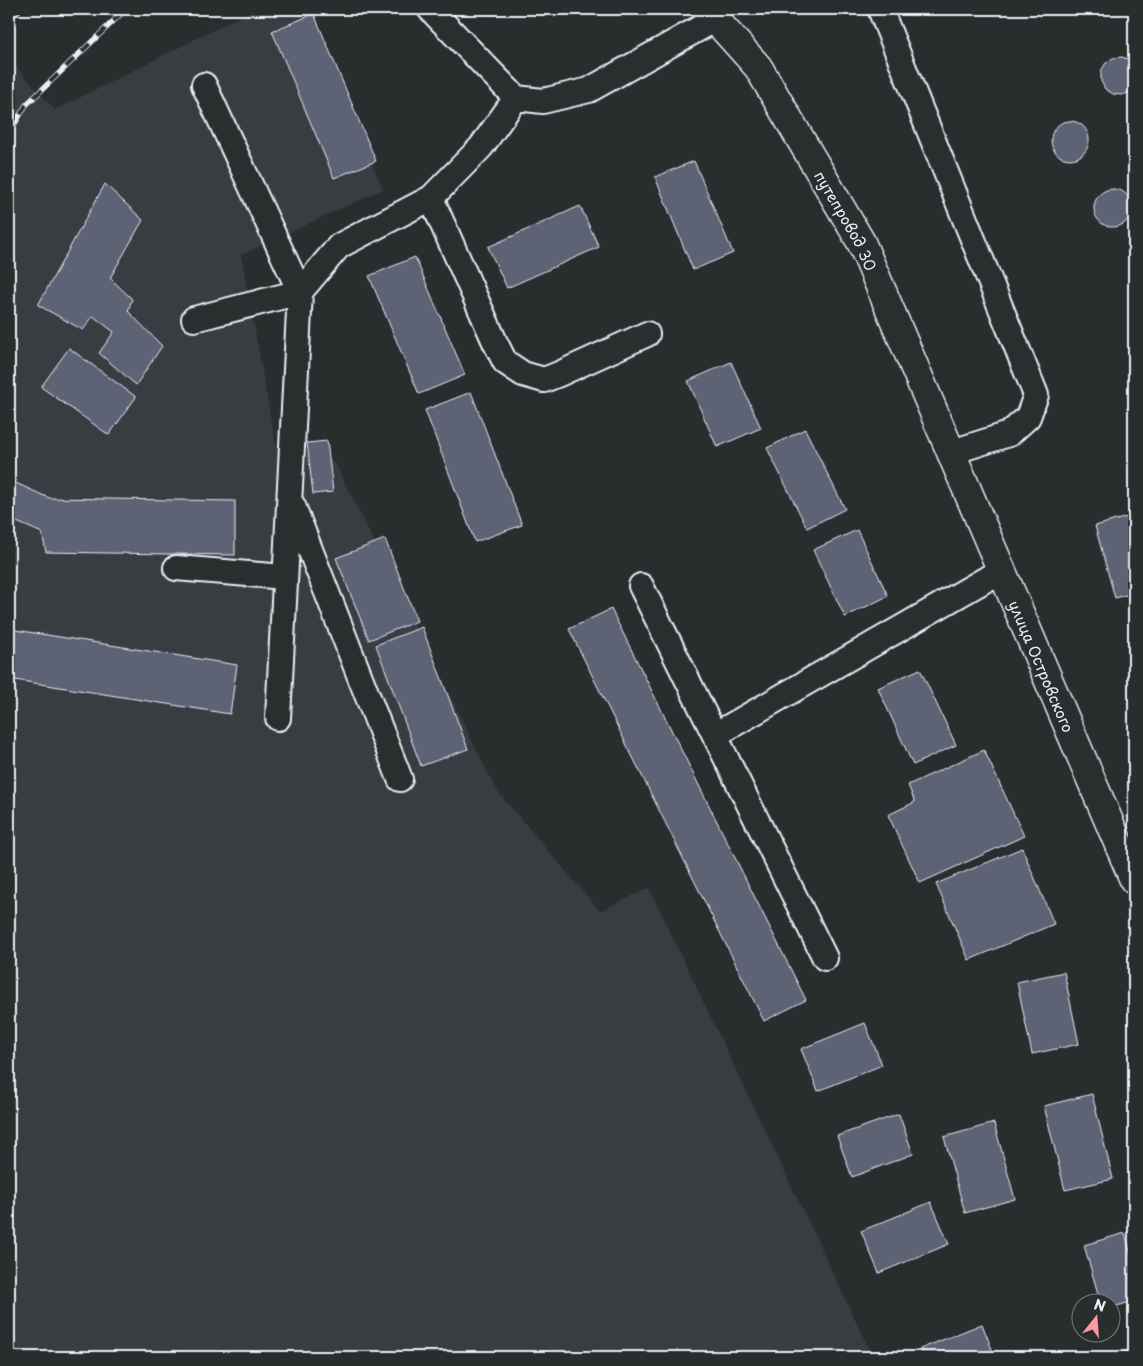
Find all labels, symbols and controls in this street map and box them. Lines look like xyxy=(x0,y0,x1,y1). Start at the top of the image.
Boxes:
street label: путепровод 30 xyxy=(810,166,883,274)
street label: улица Островского xyxy=(1004,596,1081,736)
text: N xyxy=(1092,1293,1108,1317)
north arrow xyxy=(1070,1294,1120,1344)

